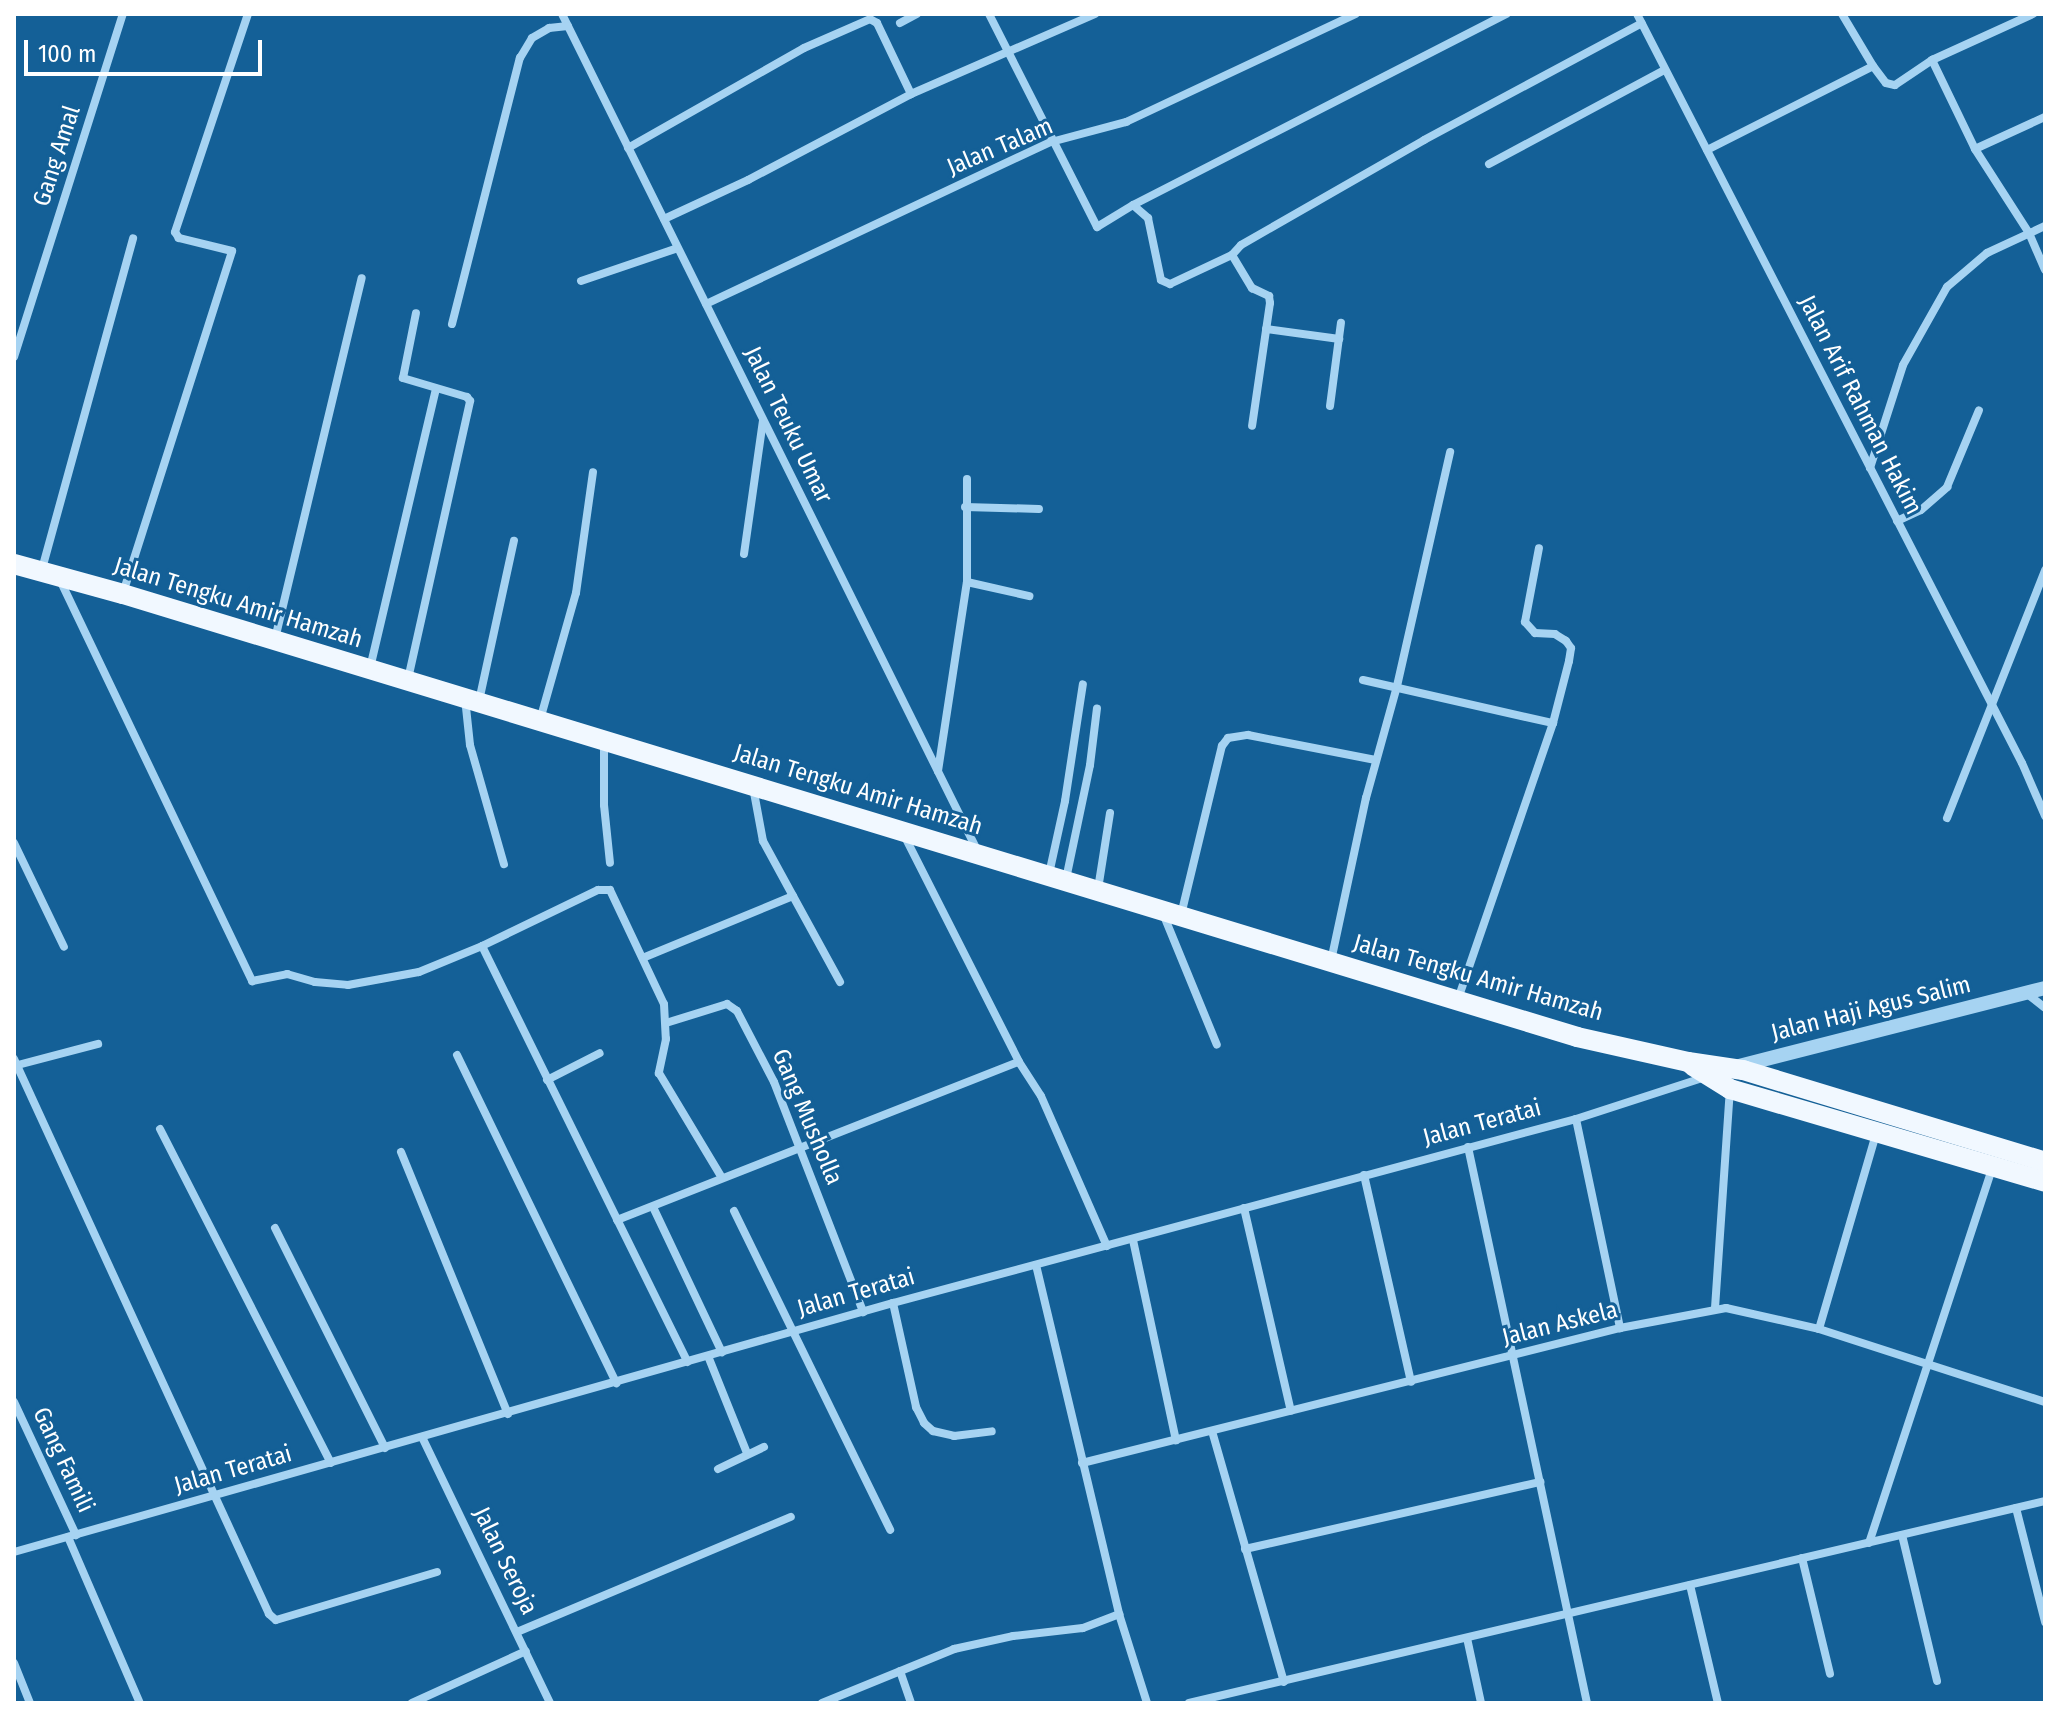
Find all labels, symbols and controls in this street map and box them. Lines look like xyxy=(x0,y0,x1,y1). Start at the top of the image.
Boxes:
scale bar xyxy=(28,24,266,74)
text: 100 m xyxy=(38,40,96,68)
street label: Gang Amal xyxy=(27,102,87,210)
street label: Jalan Talam xyxy=(943,112,1057,182)
street label: Jalan Arif Rahman Hakim xyxy=(1792,291,1928,519)
street label: Jalan Teuku Umar xyxy=(738,342,838,508)
street label: Jalan Tengku Amir Hamzah xyxy=(110,551,366,655)
street label: Jalan Tengku Amir Hamzah xyxy=(730,738,986,842)
street label: Jalan Tengku Amir Hamzah xyxy=(1350,929,1606,1027)
street label: Jalan Haji Agus Salim xyxy=(1768,970,1974,1048)
street label: Gang Musholla xyxy=(766,1045,848,1189)
street label: Jalan Teratai xyxy=(1420,1093,1544,1153)
street label: Jalan Teratai xyxy=(794,1263,918,1323)
street label: Jalan Askela xyxy=(1499,1296,1621,1352)
street label: Gang Famili xyxy=(26,1403,100,1517)
street label: Jalan Teratai xyxy=(171,1440,295,1500)
street label: Jalan Seroja xyxy=(467,1502,543,1620)

